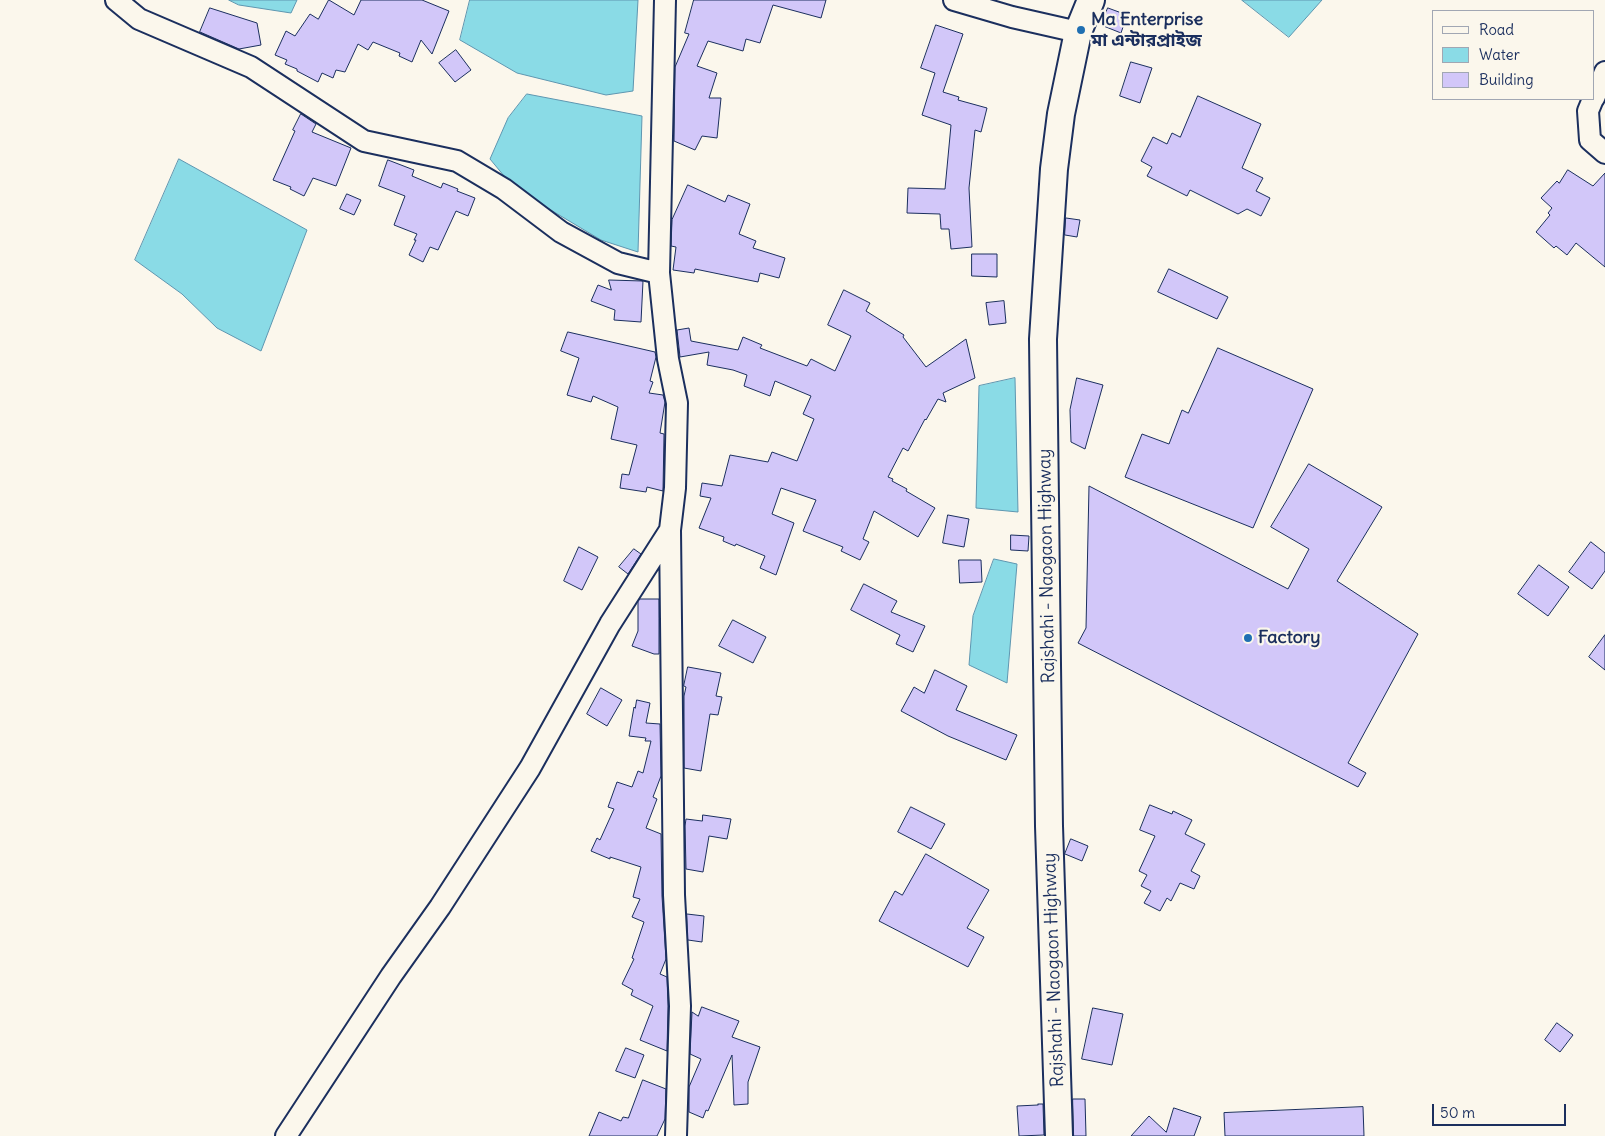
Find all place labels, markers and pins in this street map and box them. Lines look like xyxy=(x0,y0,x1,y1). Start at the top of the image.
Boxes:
place label: Ma Enterprise মা এন্টারপ্রাইজ xyxy=(1091,9,1203,52)
marker: Ma Enterprise মা এন্টারপ্রাইজ xyxy=(1075,24,1087,36)
place label: Factory xyxy=(1258,627,1320,649)
marker: Factory xyxy=(1242,632,1254,644)

